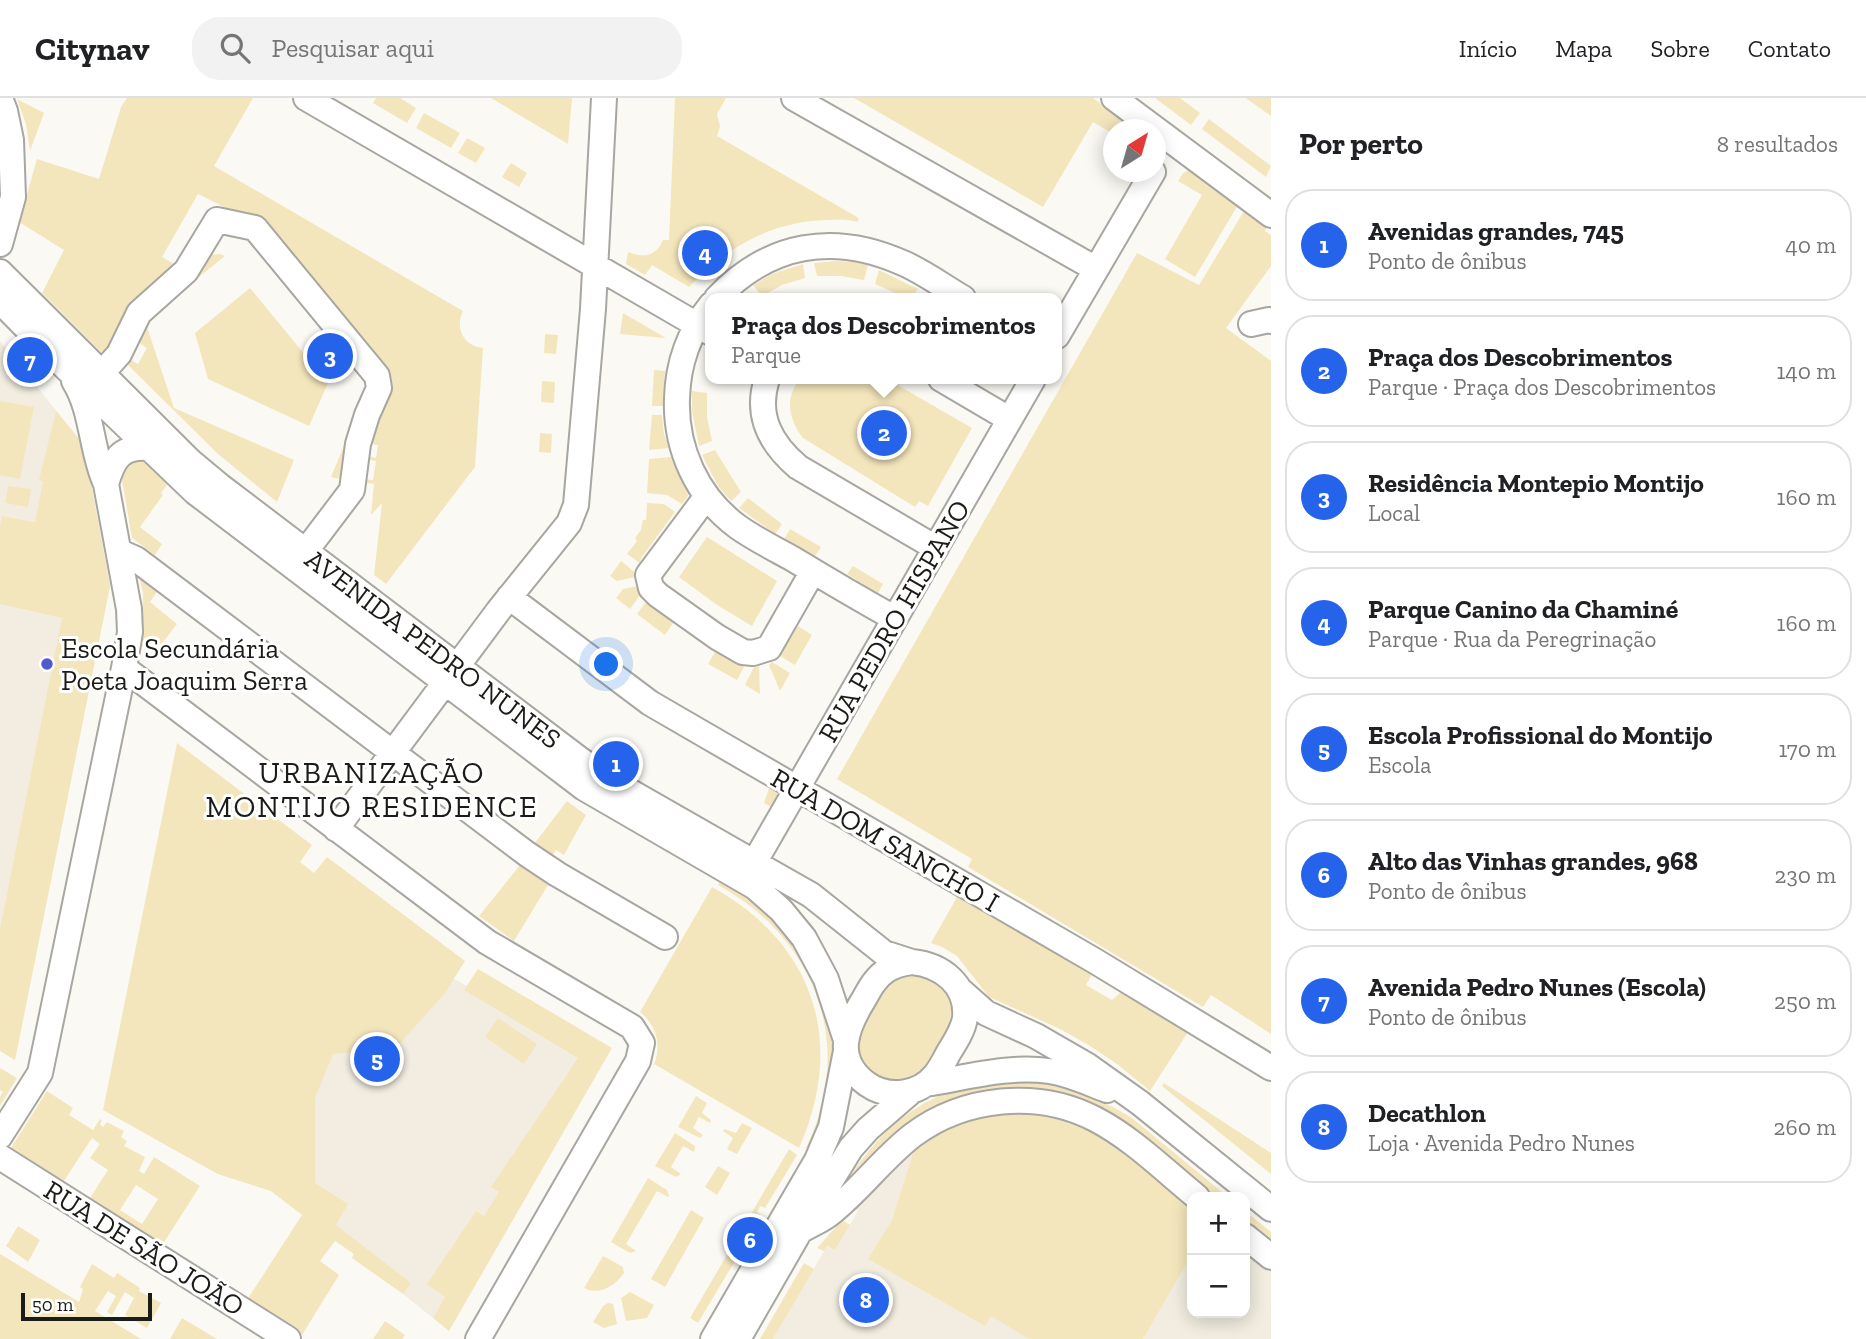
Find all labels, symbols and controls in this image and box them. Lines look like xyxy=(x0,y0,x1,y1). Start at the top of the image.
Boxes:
search box xyxy=(192,17,682,80)
text: Citynav xyxy=(35,29,150,68)
icon: search xyxy=(216,29,254,67)
text: Pesquisar aqui xyxy=(272,32,434,64)
text: Início xyxy=(1459,34,1517,63)
text: Mapa xyxy=(1555,34,1612,63)
text: Sobre xyxy=(1650,34,1710,63)
text: Contato xyxy=(1748,34,1831,63)
north arrow xyxy=(1103,119,1166,182)
text: Por perto xyxy=(1299,126,1423,162)
text: 8 resultados xyxy=(1717,130,1838,158)
text: Avenidas grandes, 745 xyxy=(1368,215,1624,247)
pin: 4 xyxy=(682,227,728,279)
text: 1 xyxy=(1319,231,1329,259)
text: 40 m xyxy=(1785,231,1836,259)
text: Ponto de ônibus xyxy=(1368,247,1527,275)
popup xyxy=(705,293,1062,384)
text: Praça dos Descobrimentos xyxy=(731,309,1036,341)
pin: 3 xyxy=(307,330,353,382)
pin: 7 xyxy=(7,334,53,386)
text: Parque xyxy=(731,341,801,369)
text: Praça dos Descobrimentos xyxy=(1368,341,1672,373)
text: 2 xyxy=(1318,357,1330,385)
text: 140 m xyxy=(1776,357,1836,385)
text: Parque · Praça dos Descobrimentos xyxy=(1368,373,1716,401)
pin: 2 xyxy=(861,407,907,459)
text: Residência Montepio Montijo xyxy=(1368,467,1704,499)
text: 3 xyxy=(1318,483,1330,511)
text: 160 m xyxy=(1777,483,1836,511)
street label: RUA PEDRO HISPANO xyxy=(811,494,977,748)
text: Local xyxy=(1368,499,1420,527)
street label: AVENIDA PEDRO NUNES xyxy=(299,542,567,756)
text: Parque Canino da Chaminé xyxy=(1368,593,1678,625)
text: 4 xyxy=(1317,609,1331,637)
text: 160 m xyxy=(1777,609,1836,637)
text: Parque · Rua da Peregrinação xyxy=(1368,625,1656,653)
place label: Escola Secundária Poeta Joaquim Serra xyxy=(61,632,308,697)
your location xyxy=(589,647,623,681)
marker: Escola Secundária Poeta Joaquim Serra xyxy=(39,656,55,672)
text: Escola Profissional do Montijo xyxy=(1368,719,1713,751)
text: 5 xyxy=(1318,735,1330,763)
text: 170 m xyxy=(1778,735,1836,763)
pin: 1 xyxy=(593,738,639,790)
text: Escola xyxy=(1368,751,1431,779)
district label: URBANIZAÇÃO MONTIJO RESIDENCE xyxy=(205,755,539,825)
street label: RUA DOM SANCHO I xyxy=(765,761,1005,919)
text: Alto das Vinhas grandes, 968 xyxy=(1368,845,1698,877)
text: 6 xyxy=(1318,861,1330,889)
text: 230 m xyxy=(1775,861,1836,889)
text: Ponto de ônibus xyxy=(1368,877,1527,905)
text: Avenida Pedro Nunes (Escola) xyxy=(1368,971,1706,1003)
text: 7 xyxy=(1318,987,1330,1015)
text: 250 m xyxy=(1774,987,1836,1015)
text: Ponto de ônibus xyxy=(1368,1003,1527,1031)
pin: 5 xyxy=(354,1033,400,1085)
text: Decathlon xyxy=(1368,1097,1486,1129)
text: 8 xyxy=(1318,1113,1330,1141)
text: 260 m xyxy=(1774,1113,1836,1141)
text: Loja · Avenida Pedro Nunes xyxy=(1368,1129,1635,1157)
street label: RUA DE SÃO JOÃO xyxy=(38,1173,250,1323)
map controls xyxy=(1187,1192,1250,1318)
button: + xyxy=(1187,1192,1250,1255)
pin: 6 xyxy=(727,1214,773,1266)
button: − xyxy=(1187,1255,1250,1318)
pin: 8 xyxy=(843,1274,889,1326)
scale bar xyxy=(21,1290,152,1322)
text: 50 m xyxy=(32,1293,73,1316)

